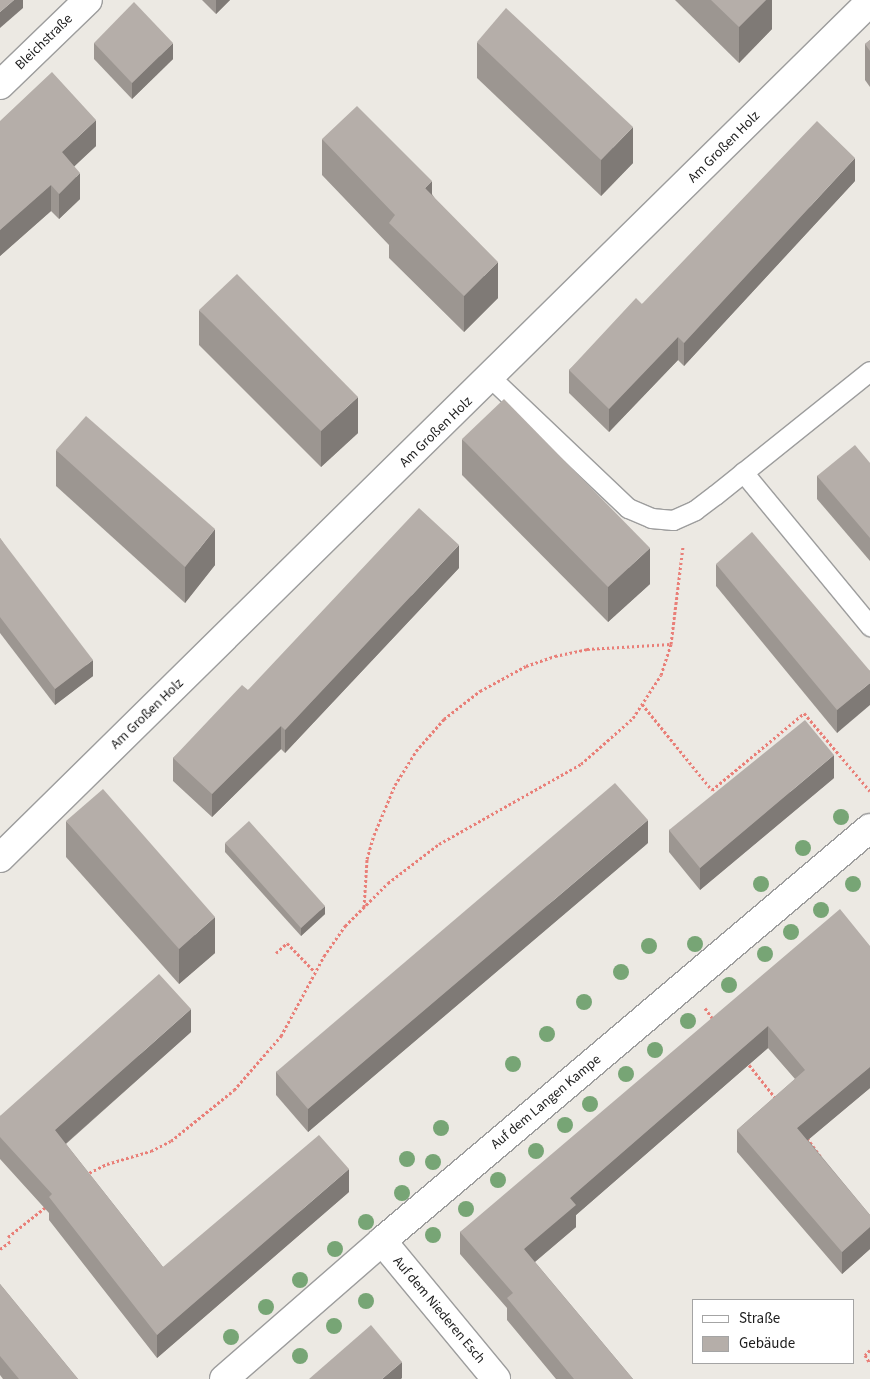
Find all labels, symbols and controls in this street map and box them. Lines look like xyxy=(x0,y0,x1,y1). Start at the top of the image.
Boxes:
street label: Bleichstraße xyxy=(12,11,76,73)
street label: Am Großen Holz xyxy=(685,108,763,186)
street label: Am Großen Holz xyxy=(396,393,476,471)
street label: Am Großen Holz xyxy=(107,675,187,753)
street label: Auf dem Langen Kampe xyxy=(488,1051,604,1153)
street label: Auf dem Niederen Esch xyxy=(389,1253,489,1367)
legend xyxy=(692,1299,855,1364)
text: Straße xyxy=(739,1308,780,1329)
text: Gebäude xyxy=(739,1333,795,1354)

